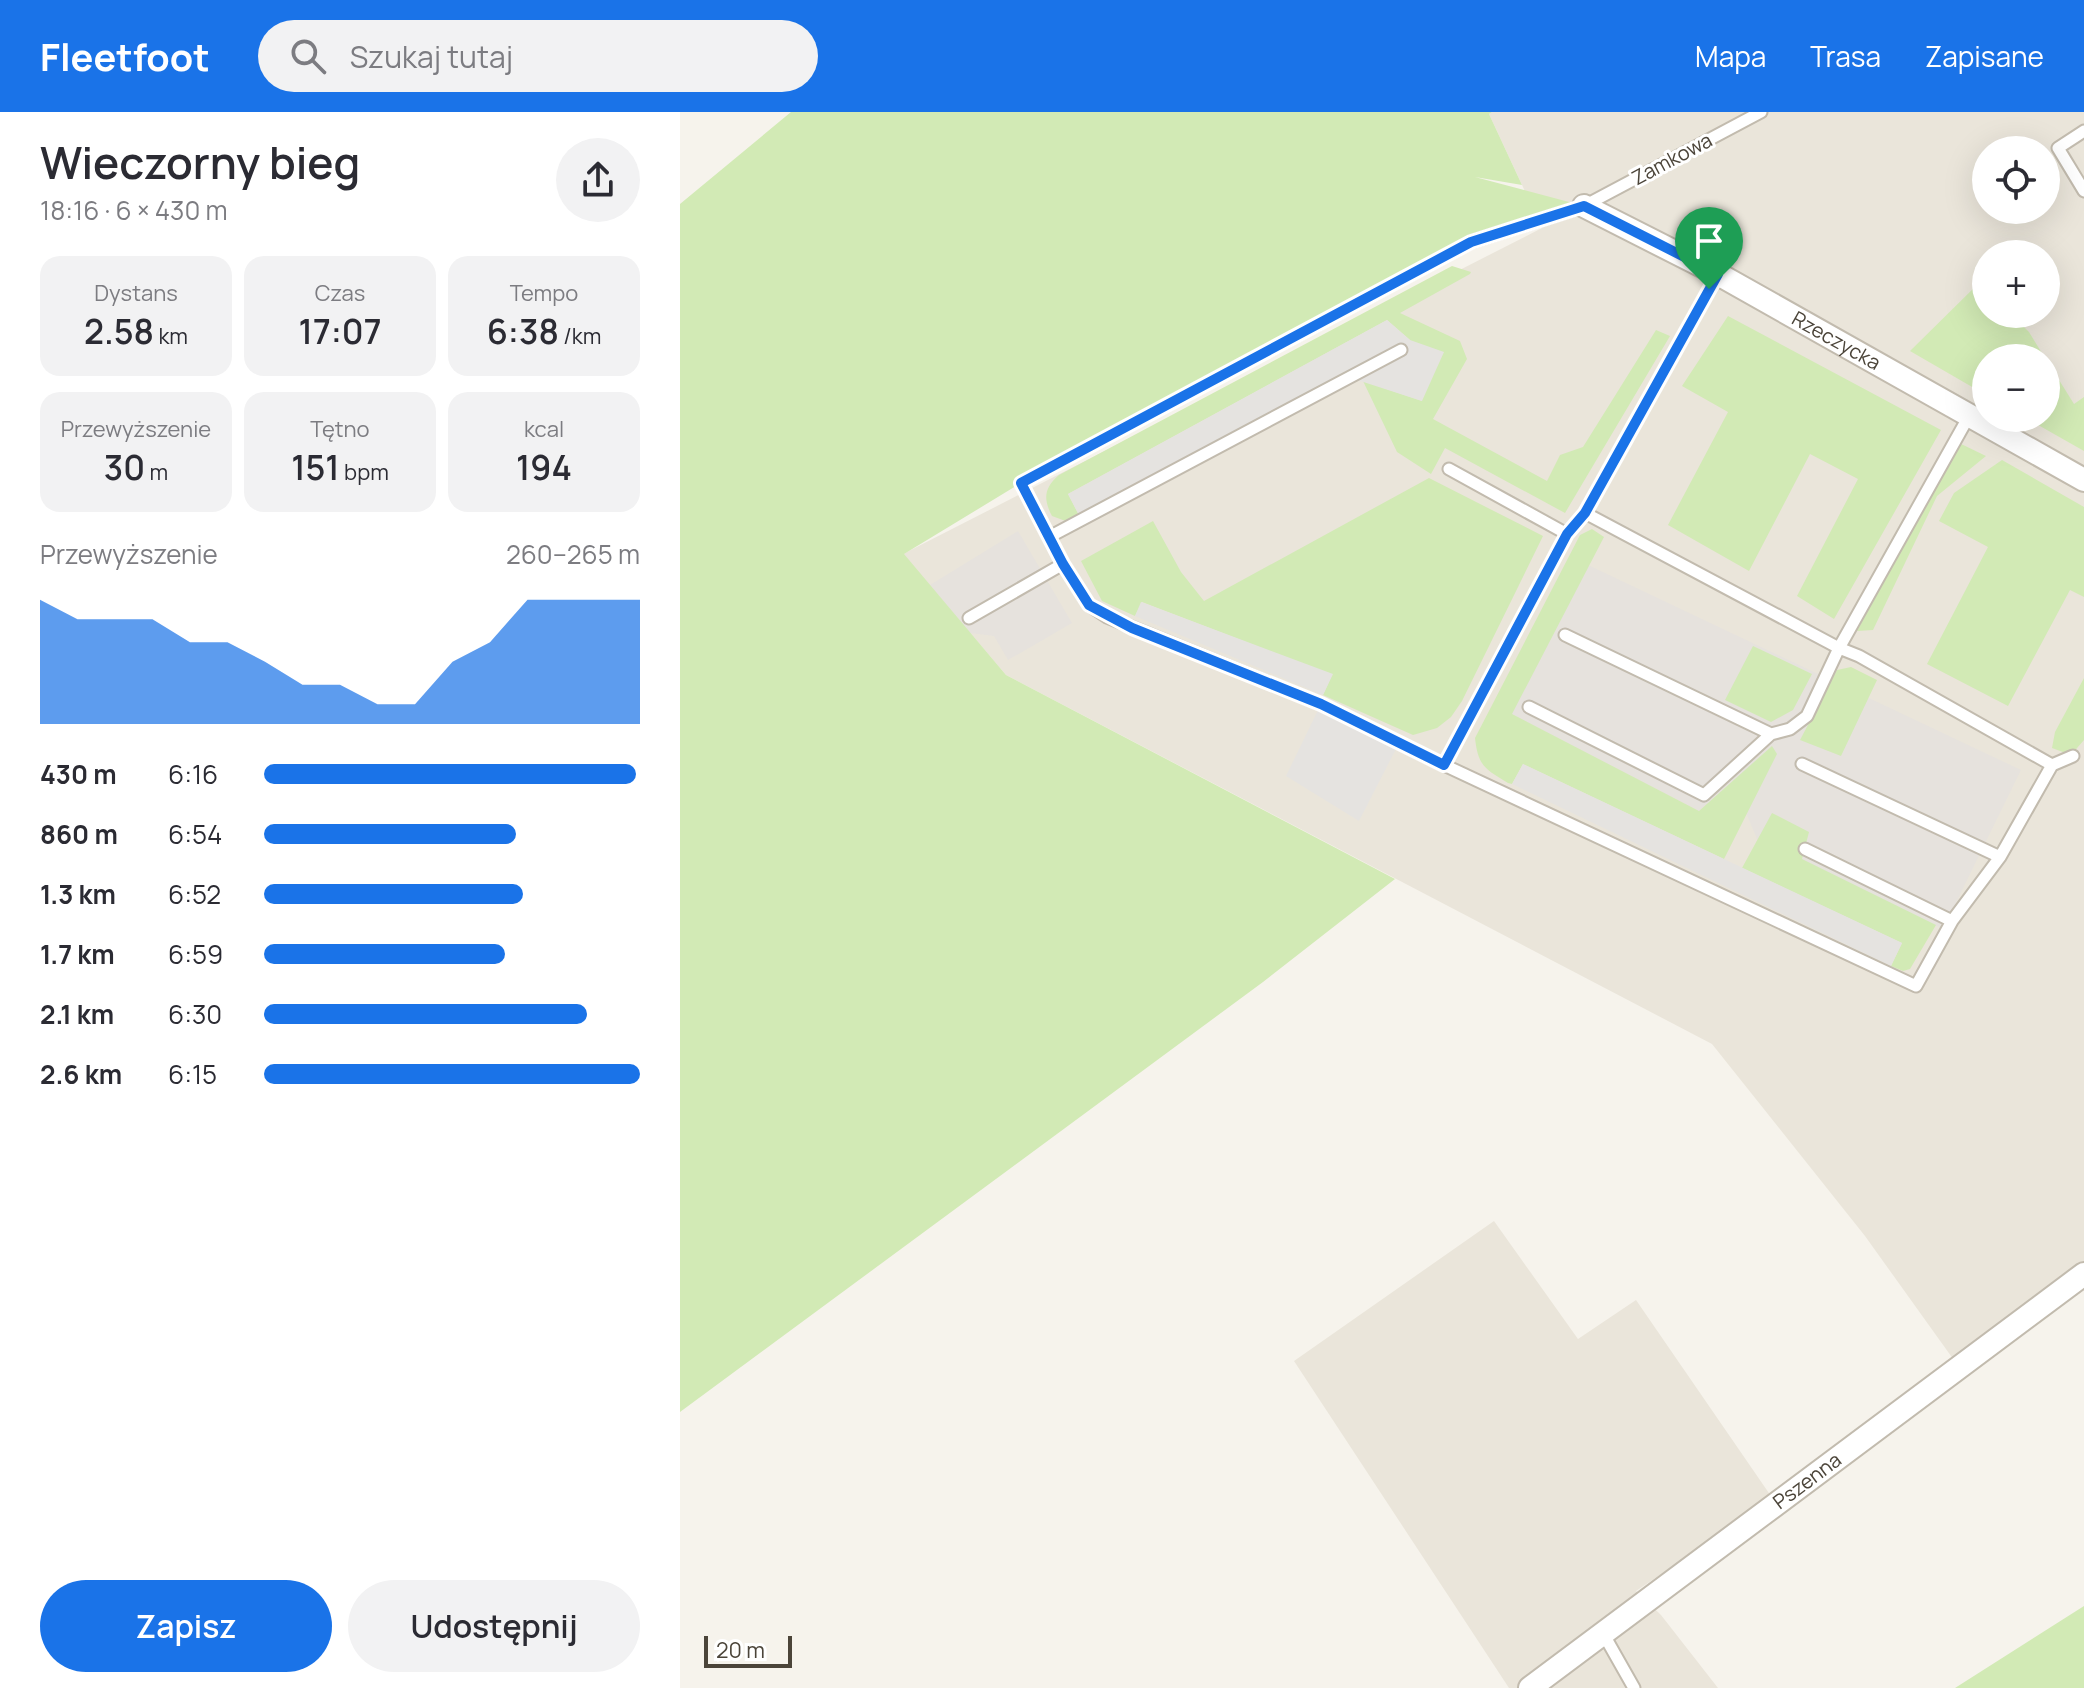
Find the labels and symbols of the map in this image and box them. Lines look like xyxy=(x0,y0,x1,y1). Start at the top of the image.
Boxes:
street label: Zamkowa xyxy=(1627,126,1717,191)
pin xyxy=(1675,207,1743,289)
street label: Rzeczycka xyxy=(1787,304,1886,376)
street label: Pszenna xyxy=(1767,1446,1846,1515)
scale bar xyxy=(704,1632,792,1668)

